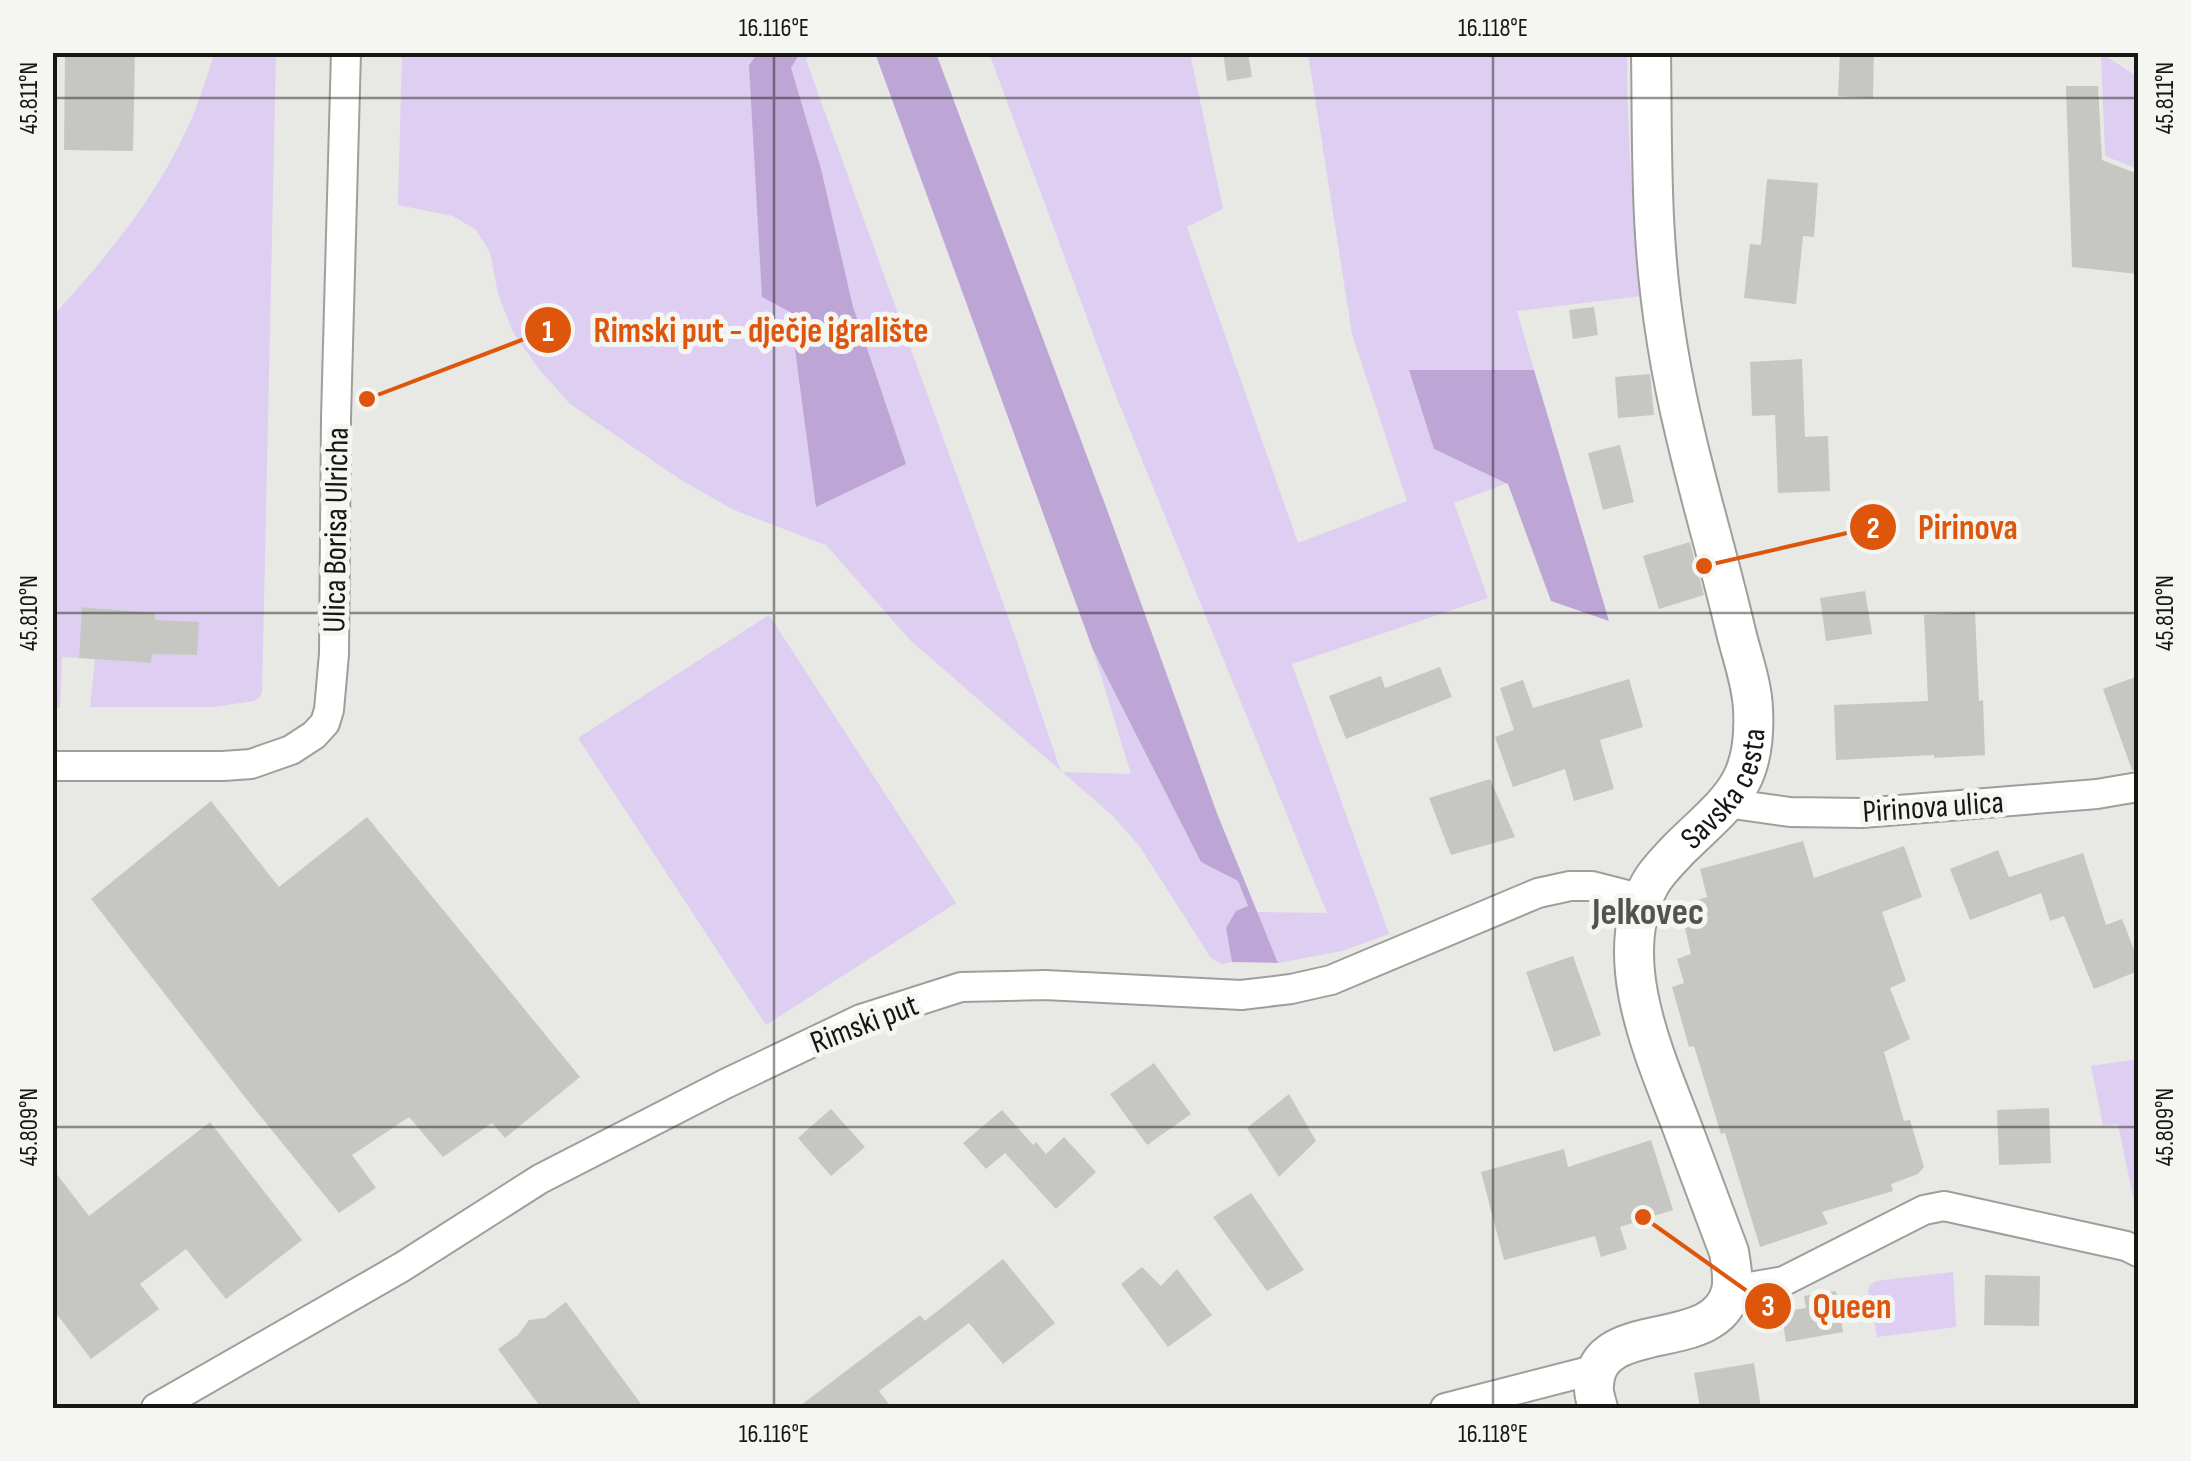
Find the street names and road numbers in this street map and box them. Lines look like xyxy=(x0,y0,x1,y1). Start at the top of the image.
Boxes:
street label: Ulica Borisa Ulricha xyxy=(315,427,358,633)
street label: Savska cesta xyxy=(1673,727,1774,858)
street label: Pirinova ulica xyxy=(1861,783,2005,832)
street label: Rimski put xyxy=(805,986,924,1063)

